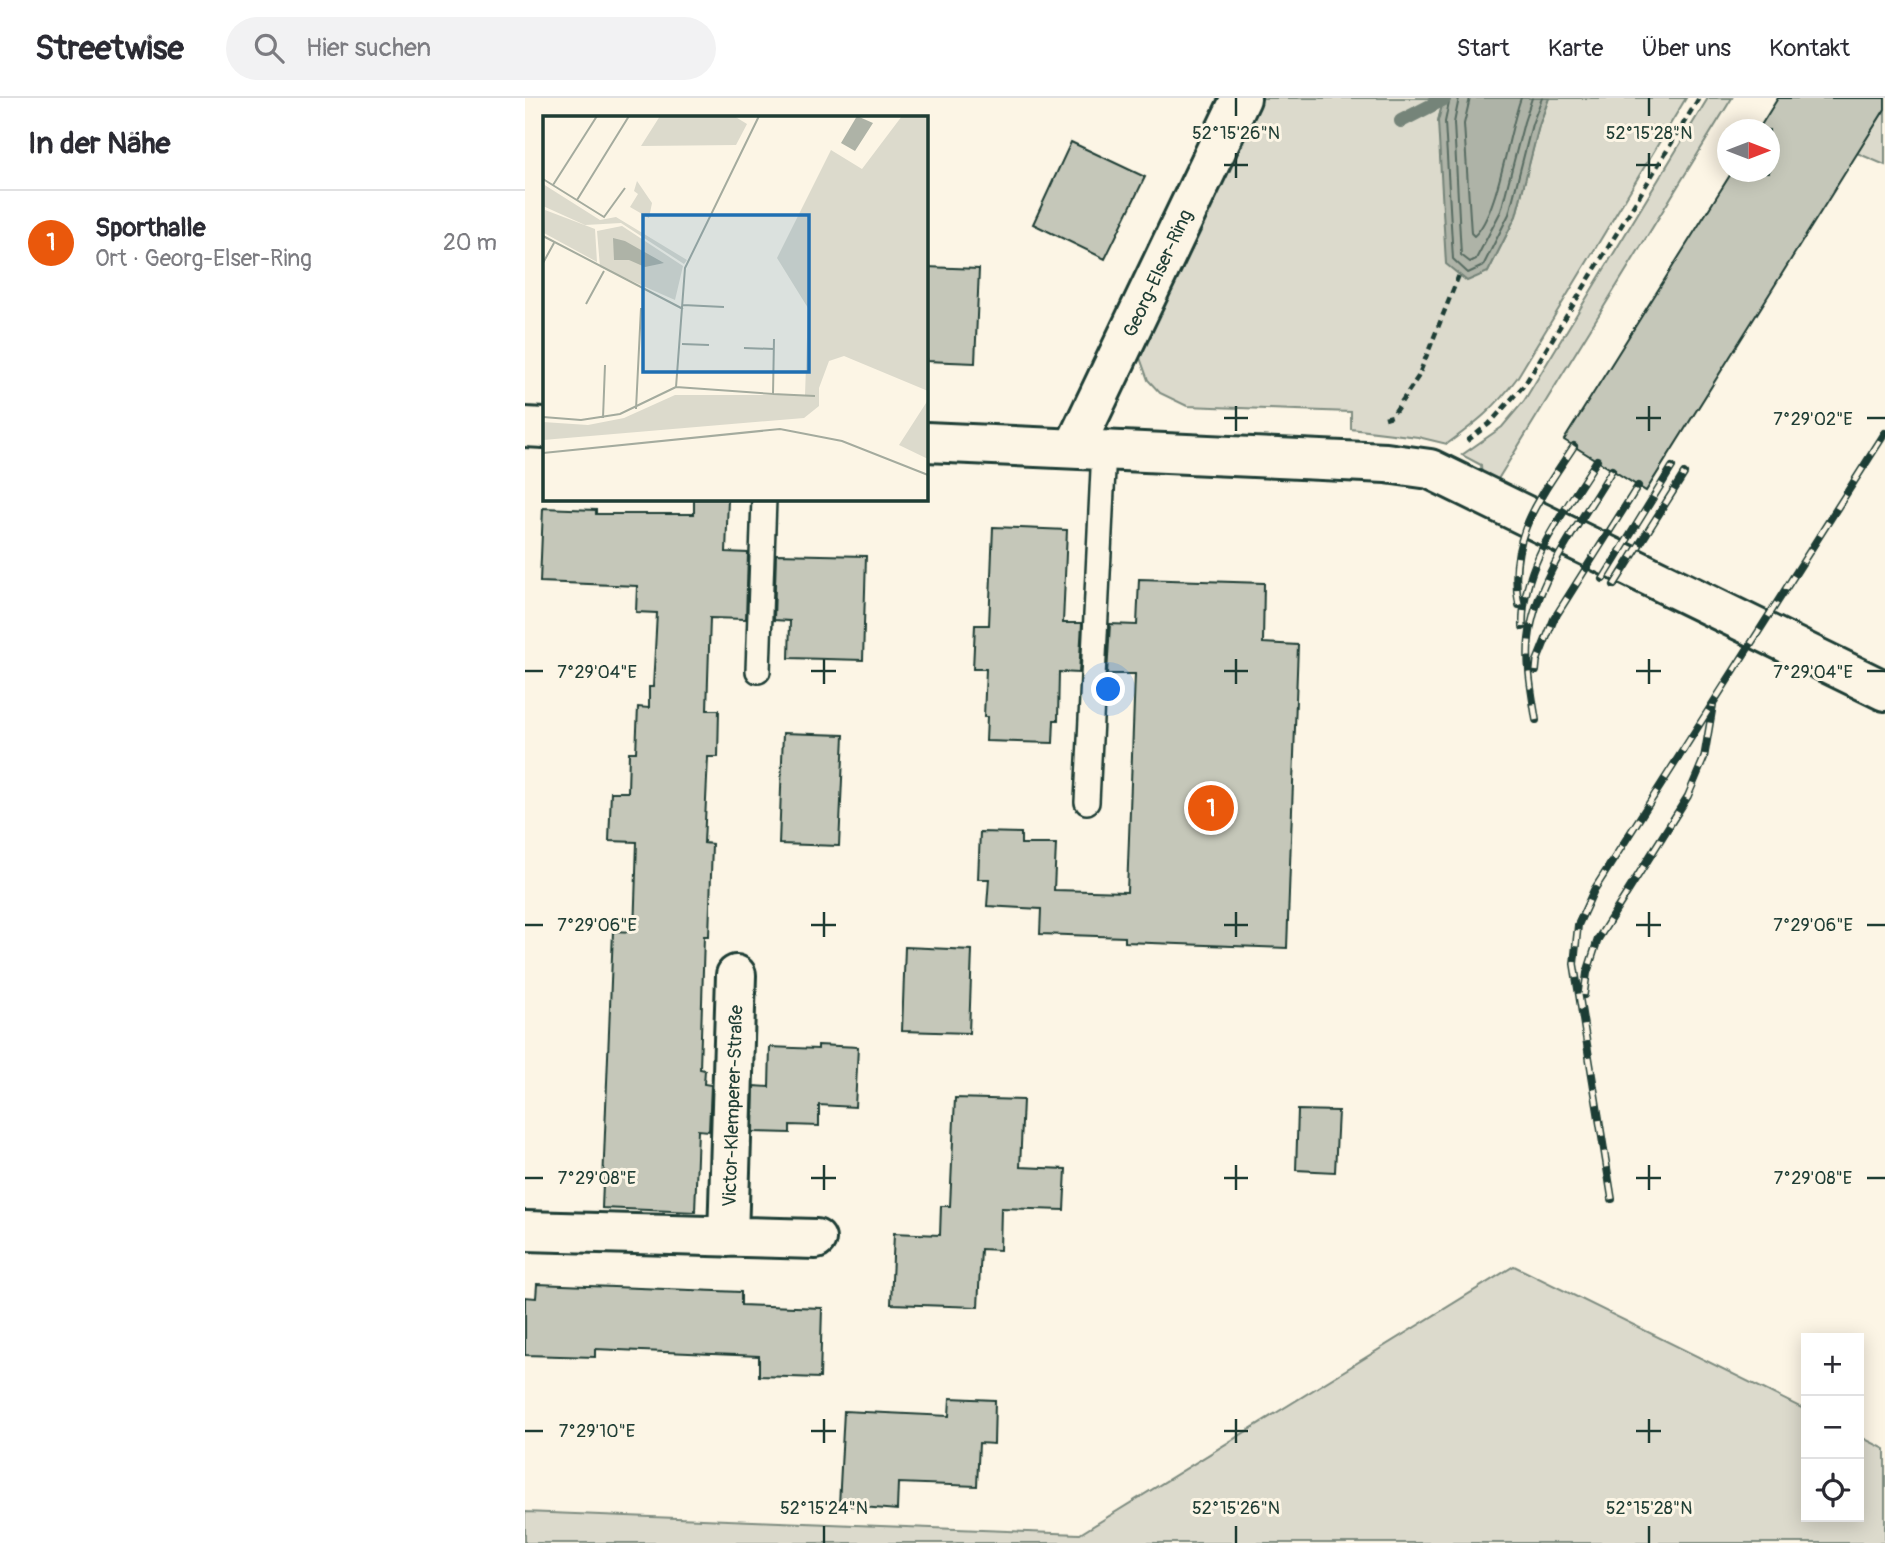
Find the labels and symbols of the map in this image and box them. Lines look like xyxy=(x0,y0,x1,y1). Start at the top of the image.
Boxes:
inset map xyxy=(543,116,927,500)
north arrow xyxy=(1717,119,1780,182)
text: 52°15'26"N xyxy=(1192,122,1280,145)
text: 52°15'28"N xyxy=(1606,122,1692,145)
street label: Georg-Elser-Ring xyxy=(1118,206,1198,341)
text: 7°29'02"E xyxy=(1773,408,1853,431)
text: 7°29'04"E xyxy=(557,661,637,684)
text: 7°29'04"E xyxy=(1773,661,1853,684)
your location xyxy=(1091,672,1125,706)
pin: 1 xyxy=(1188,782,1234,834)
text: 7°29'06"E xyxy=(557,914,637,937)
text: 7°29'06"E xyxy=(1773,914,1853,937)
street label: Victor-Klemperer-Straße xyxy=(717,1004,749,1208)
text: 7°29'08"E xyxy=(558,1167,636,1190)
text: 7°29'08"E xyxy=(1774,1167,1852,1190)
text: 7°29'10"E xyxy=(559,1420,635,1443)
text: 52°15'24"N xyxy=(780,1497,868,1520)
text: 52°15'26"N xyxy=(1192,1497,1280,1520)
text: 52°15'28"N xyxy=(1606,1497,1692,1520)

